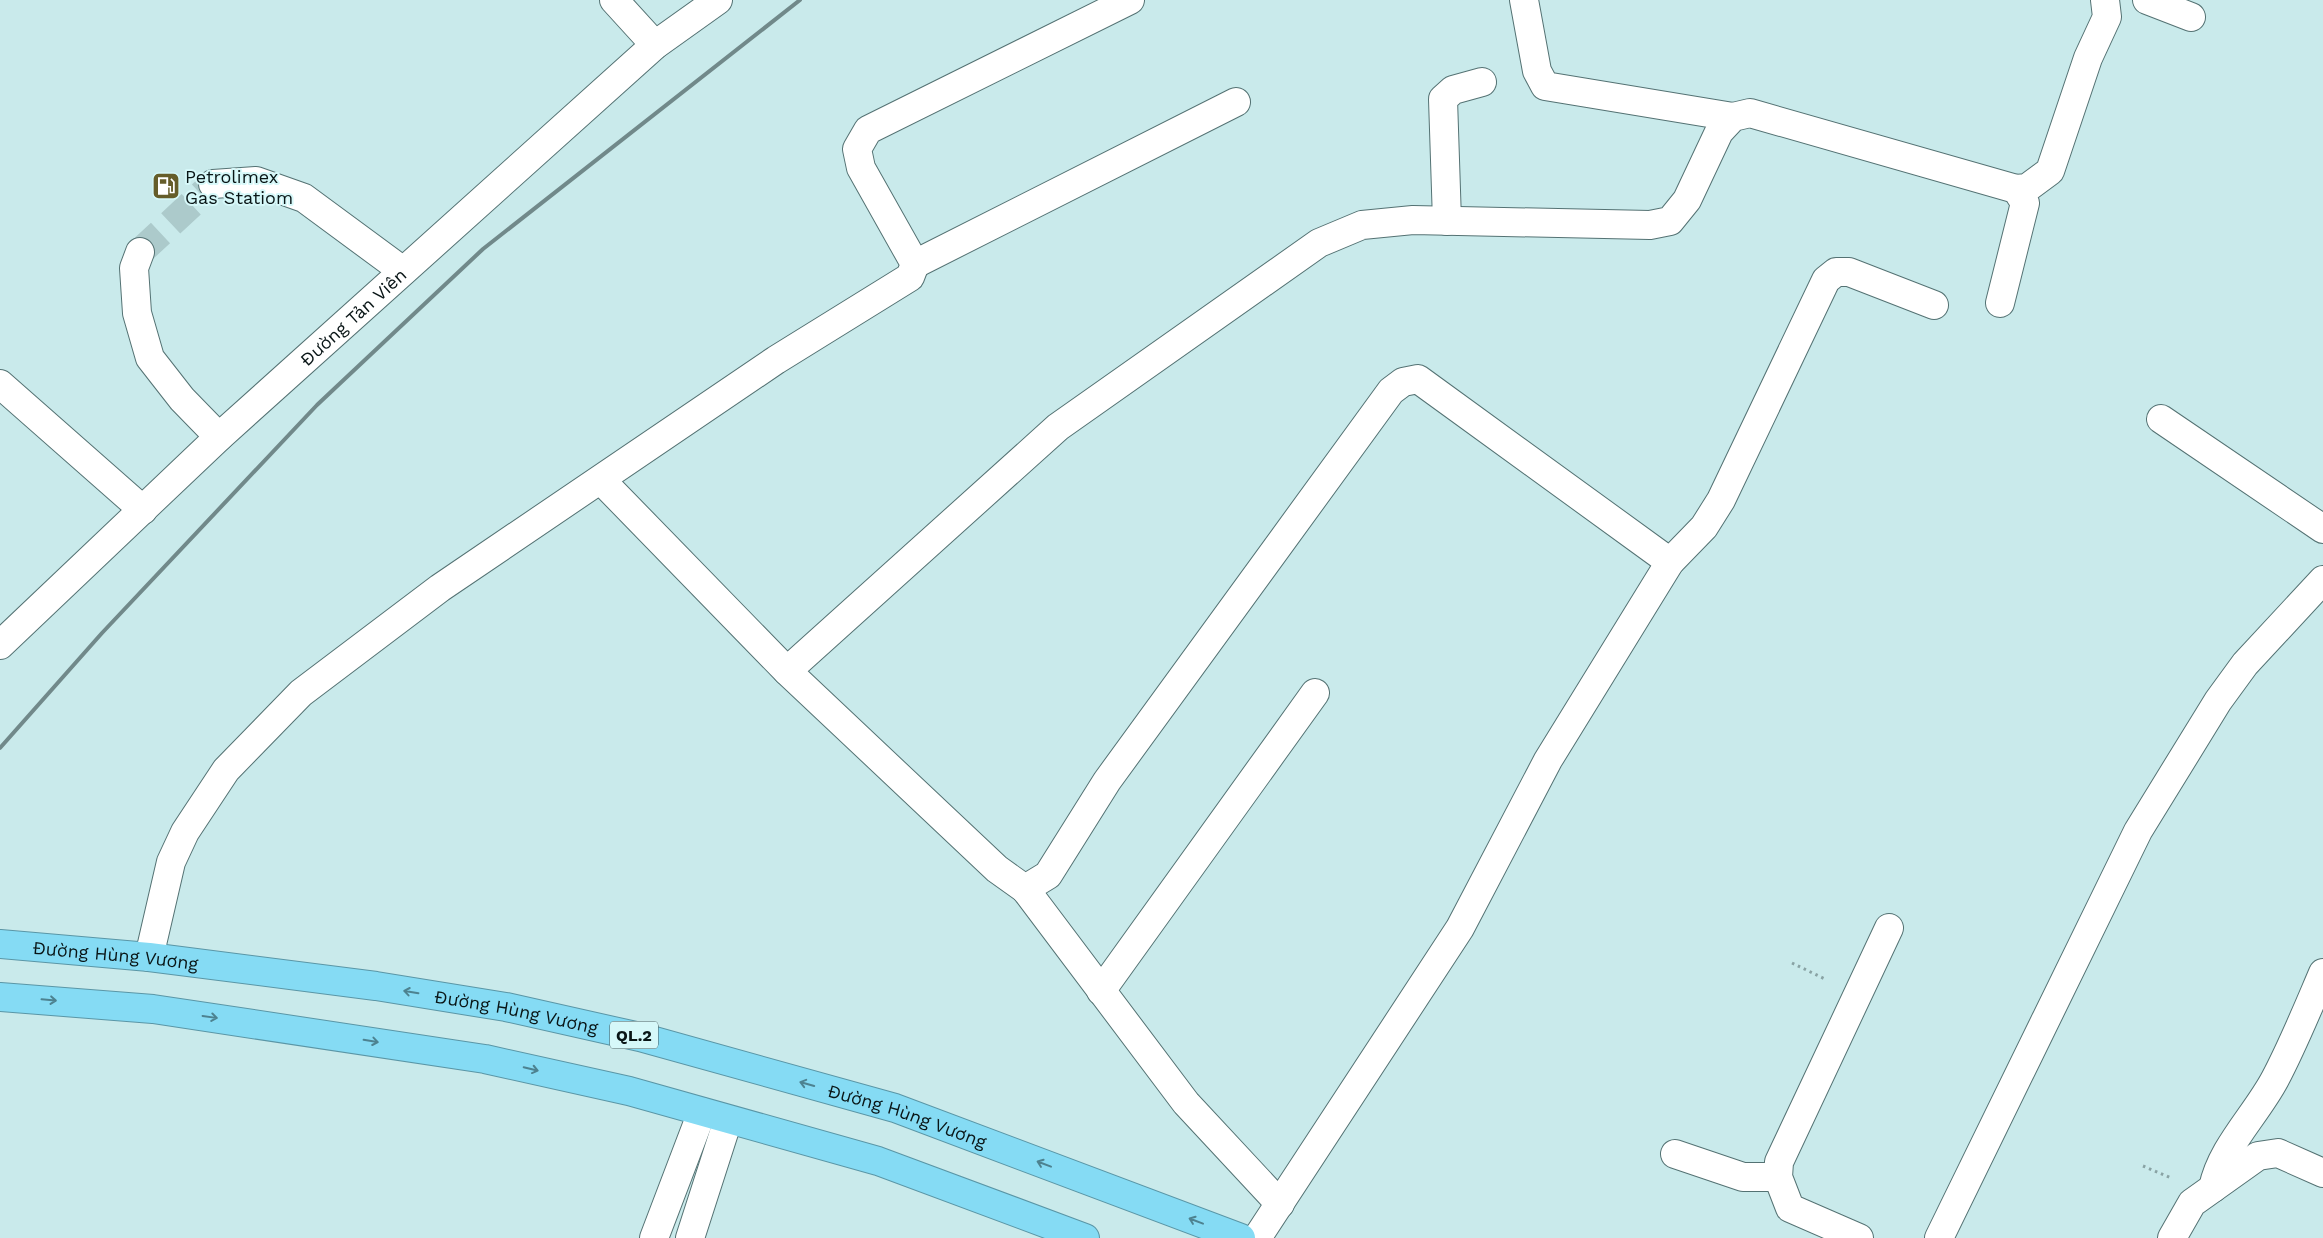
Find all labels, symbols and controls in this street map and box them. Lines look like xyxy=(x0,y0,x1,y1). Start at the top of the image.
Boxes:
place label: Petrolimex Gas Statiom xyxy=(185,166,293,208)
fuel station icon: Petrolimex Gas Statiom xyxy=(151,171,181,201)
street label: Đường Tản Viên xyxy=(295,264,410,370)
street label: Đường Hùng Vương xyxy=(32,936,200,974)
street label: Đường Hùng Vương xyxy=(433,985,600,1038)
one-way arrow xyxy=(403,986,419,996)
one-way arrow xyxy=(40,996,56,1005)
one-way arrow xyxy=(202,1012,218,1022)
road number: QL.2 xyxy=(610,1022,658,1048)
one-way arrow xyxy=(363,1036,379,1046)
one-way arrow xyxy=(522,1065,538,1074)
one-way arrow xyxy=(799,1078,815,1088)
street label: Đường Hùng Vương xyxy=(825,1079,990,1152)
one-way arrow xyxy=(1036,1159,1052,1168)
one-way arrow xyxy=(1189,1216,1204,1225)

